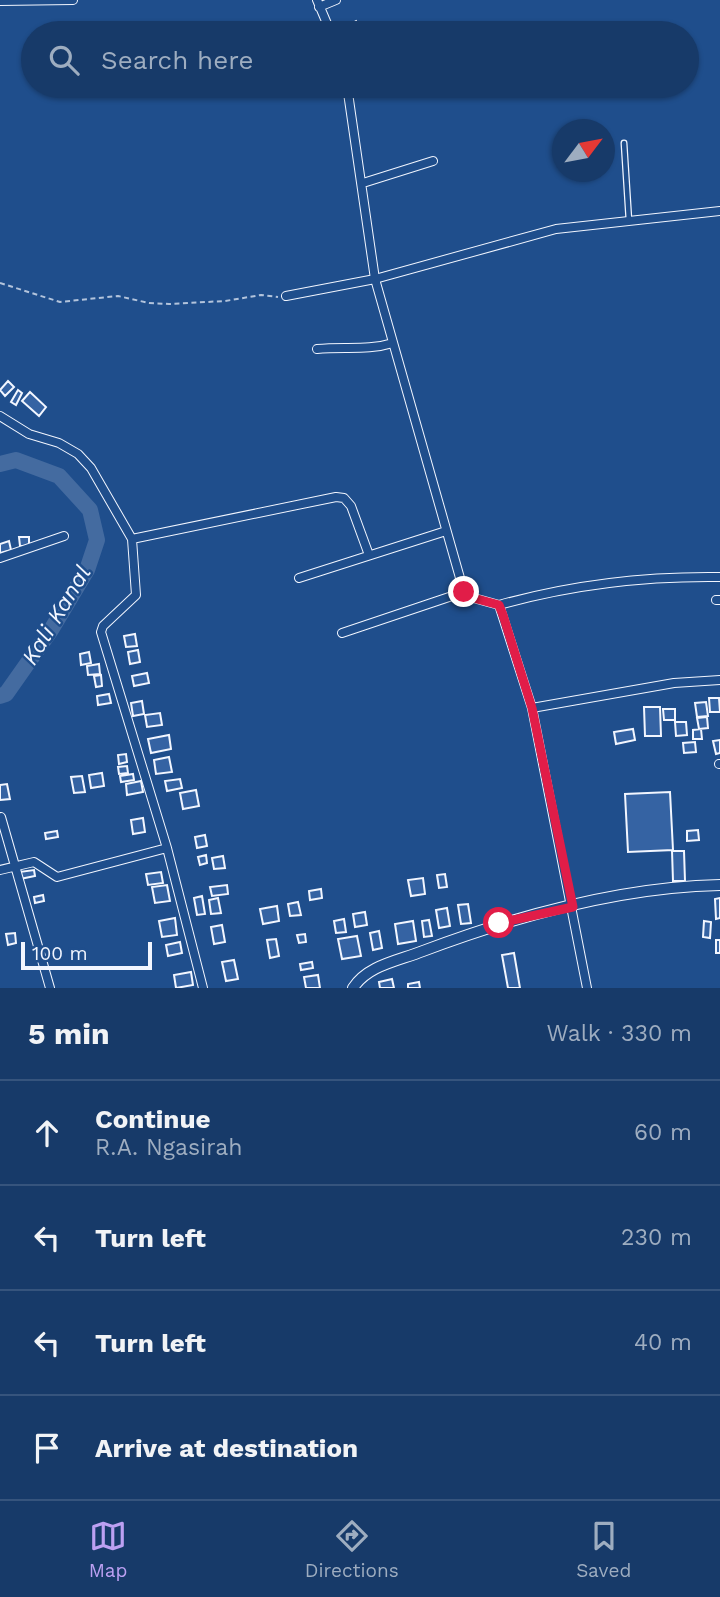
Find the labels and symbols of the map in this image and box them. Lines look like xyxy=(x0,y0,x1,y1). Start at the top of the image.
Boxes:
north arrow xyxy=(552,119,615,182)
water label: Kali Kanal xyxy=(16,561,97,670)
route end xyxy=(448,576,479,607)
route start xyxy=(483,907,514,938)
scale bar xyxy=(21,939,152,971)

